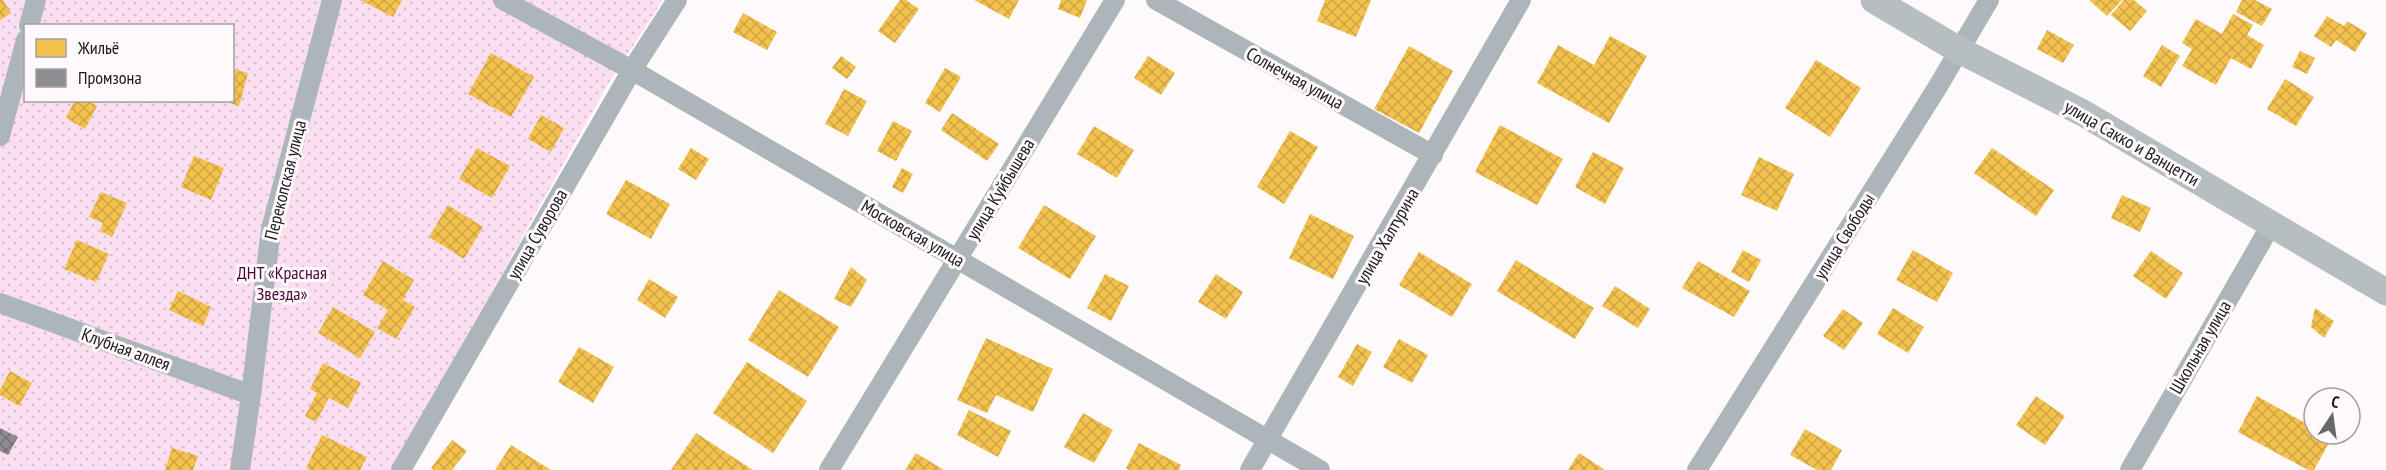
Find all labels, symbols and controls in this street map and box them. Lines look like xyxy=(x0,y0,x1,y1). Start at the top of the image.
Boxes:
legend xyxy=(24,24,234,102)
text: Жильё xyxy=(77,36,119,59)
street label: Солнечная улица xyxy=(1242,42,1348,114)
text: Промзона xyxy=(78,66,142,89)
street label: улица Сакко и Ванцетти xyxy=(2060,95,2204,191)
street label: Перекопская улица xyxy=(259,118,311,242)
street label: улица Куйбышева xyxy=(961,134,1039,244)
street label: улица Халтурина xyxy=(1350,184,1424,288)
street label: улица Суворова xyxy=(502,185,572,283)
street label: улица Свободы xyxy=(1809,189,1879,283)
street label: Московская улица xyxy=(857,194,969,272)
park label: ДНТ «Красная Звезда» xyxy=(237,261,327,305)
street label: Школьная улица xyxy=(2164,296,2236,398)
street label: Клубная аллея xyxy=(79,322,173,376)
north arrow xyxy=(2302,386,2362,446)
text: С xyxy=(2330,391,2342,412)

